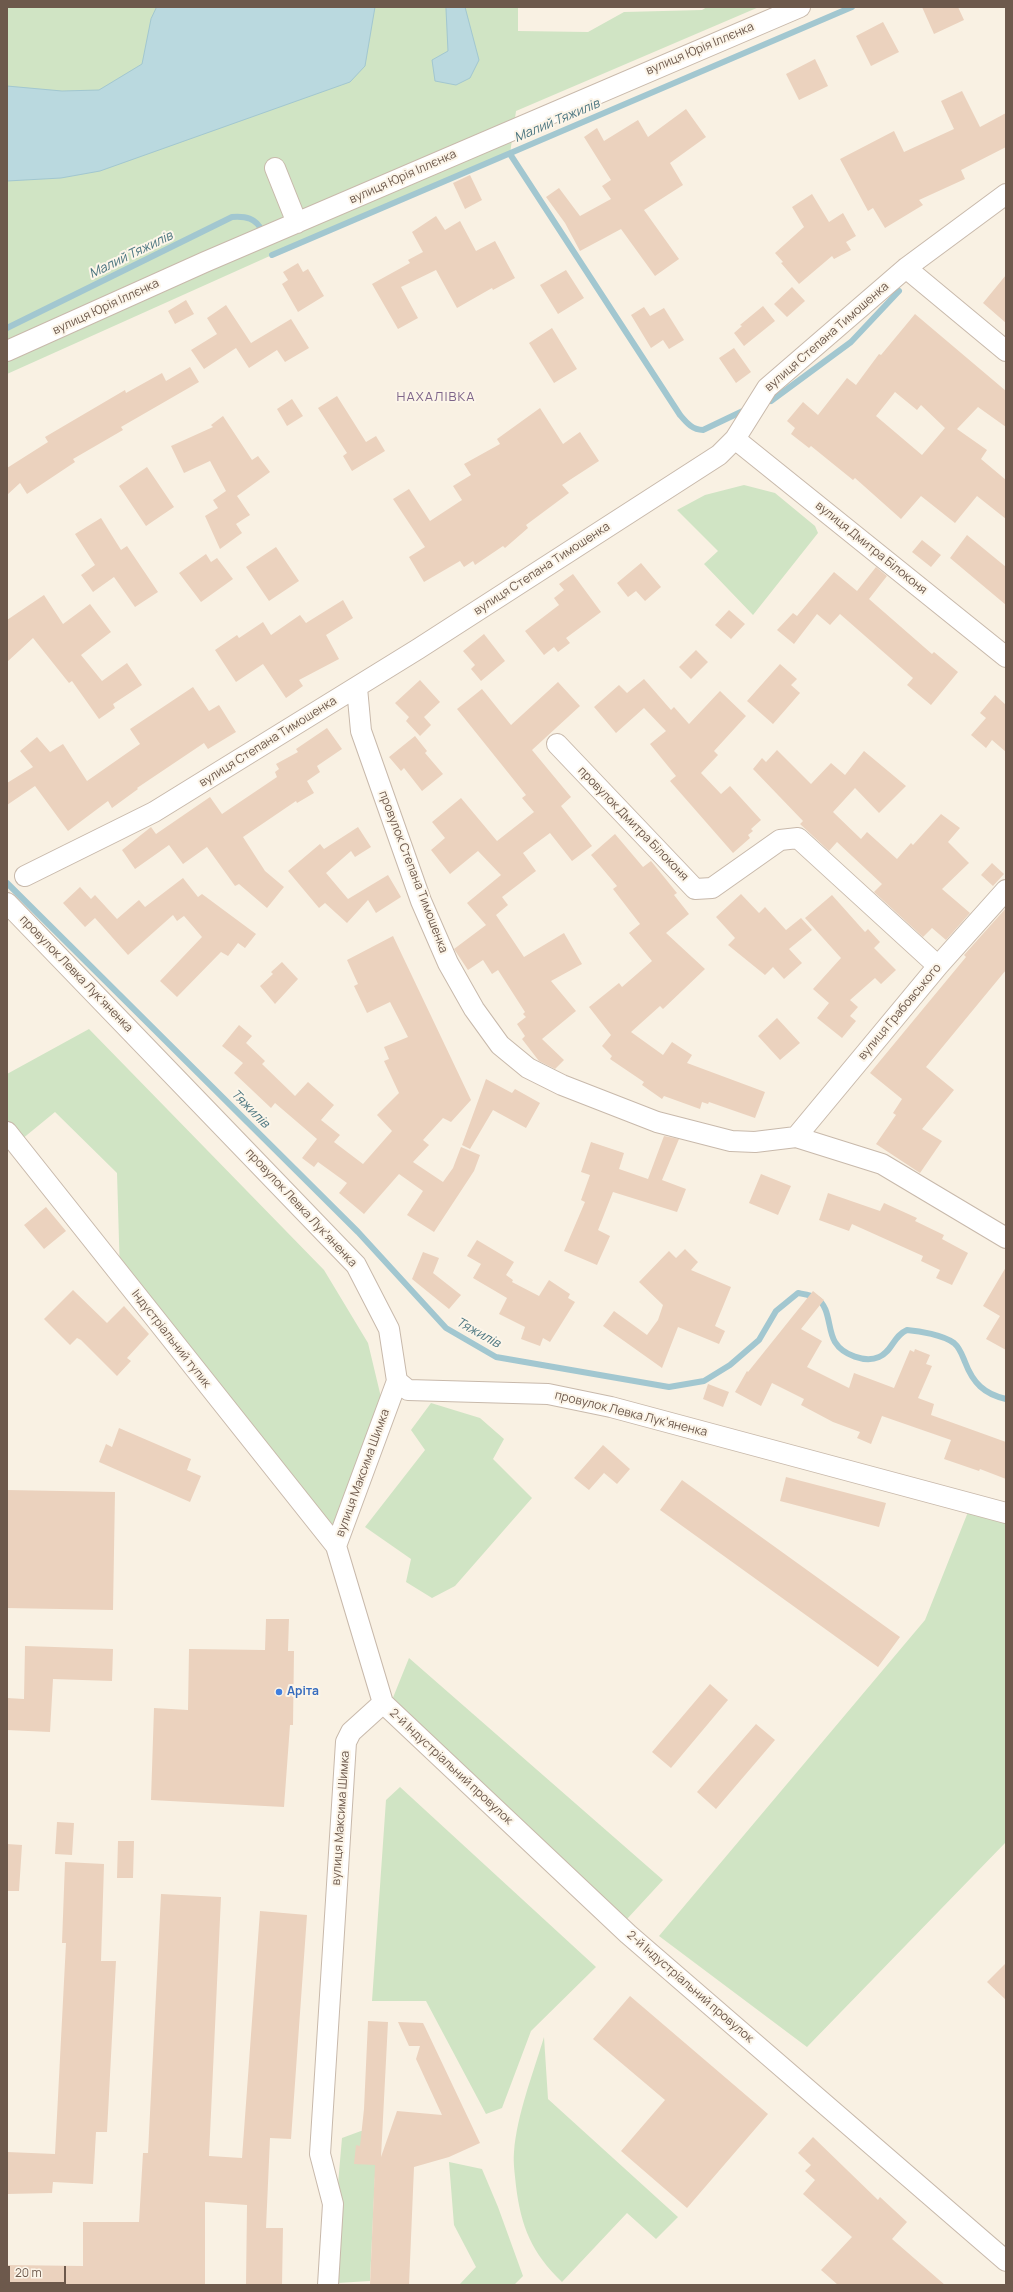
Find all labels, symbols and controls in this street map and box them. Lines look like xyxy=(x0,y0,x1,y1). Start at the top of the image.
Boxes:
street label: вулиця Юрія Іллєнка xyxy=(644,20,756,78)
water label: Малий Тяжилів xyxy=(512,96,602,146)
street label: вулиця Юрія Іллєнка xyxy=(347,147,459,207)
water label: Малий Тяжилів xyxy=(87,228,175,282)
street label: вулиця Юрія Іллєнка xyxy=(51,276,161,338)
street label: вулиця Степана Тимошенка xyxy=(762,279,892,395)
district label: НАХАЛІВКА xyxy=(397,389,475,405)
street label: вулиця Дмитра Білоконя xyxy=(812,498,930,598)
street label: вулиця Степана Тимошенка xyxy=(471,520,613,618)
street label: вулиця Степана Тимошенка xyxy=(197,694,339,790)
street label: провулок Дмитра Білоконя xyxy=(575,764,691,884)
street label: провулок Степана Тимошенка xyxy=(375,789,451,955)
street label: провулок Левка Лукʼяненка xyxy=(16,913,136,1035)
street label: вулиця Грабовського xyxy=(856,961,944,1063)
water label: Тяжилів xyxy=(228,1087,272,1131)
street label: провулок Левка Лукʼяненка xyxy=(242,1146,360,1270)
street label: Індустріальний тупик xyxy=(128,1287,214,1391)
water label: Тяжилів xyxy=(453,1315,503,1351)
street label: провулок Левка Лукʼяненка xyxy=(553,1388,709,1440)
street label: вулиця Максима Шимка xyxy=(333,1407,393,1539)
place label: Аріта xyxy=(287,1685,319,1699)
marker: Аріта xyxy=(274,1687,284,1697)
street label: 2-й Індустріальний провулок xyxy=(386,1706,516,1828)
street label: вулиця Максима Шимка xyxy=(329,1750,353,1886)
street label: 2-й Індустріальний провулок xyxy=(624,1928,756,2046)
scale bar xyxy=(10,2258,68,2284)
text: 20 m xyxy=(15,2264,42,2281)

